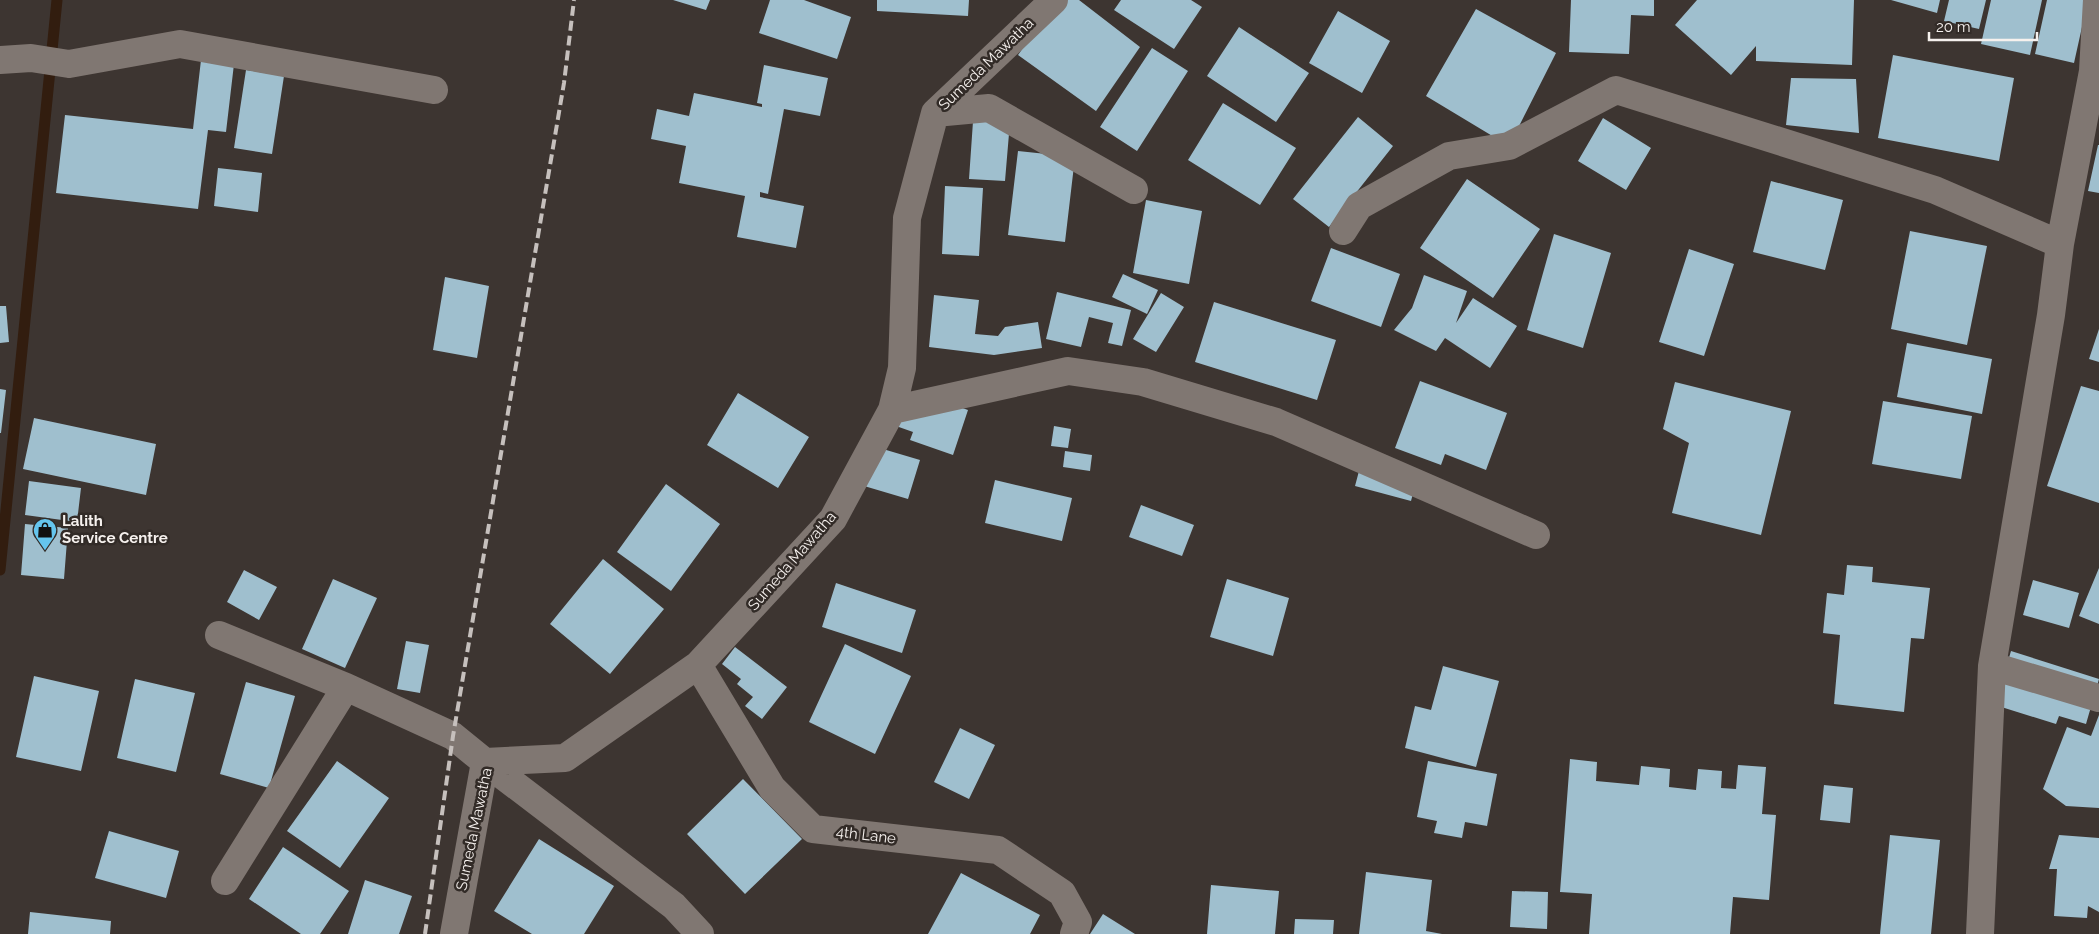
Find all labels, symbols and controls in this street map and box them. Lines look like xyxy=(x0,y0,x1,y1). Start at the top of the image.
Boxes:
scale bar xyxy=(1929,10,2036,42)
street label: Sumeda Mawatha xyxy=(935,14,1037,114)
text: 20 m xyxy=(1936,18,1971,36)
street label: Sumeda Mawatha xyxy=(744,508,840,614)
place label: Lalith Service Centre xyxy=(62,512,168,547)
shop icon: Lalith Service Centre xyxy=(32,517,58,551)
street label: Sumeda Mawatha xyxy=(452,766,496,892)
street label: 4th Lane xyxy=(835,822,897,848)

